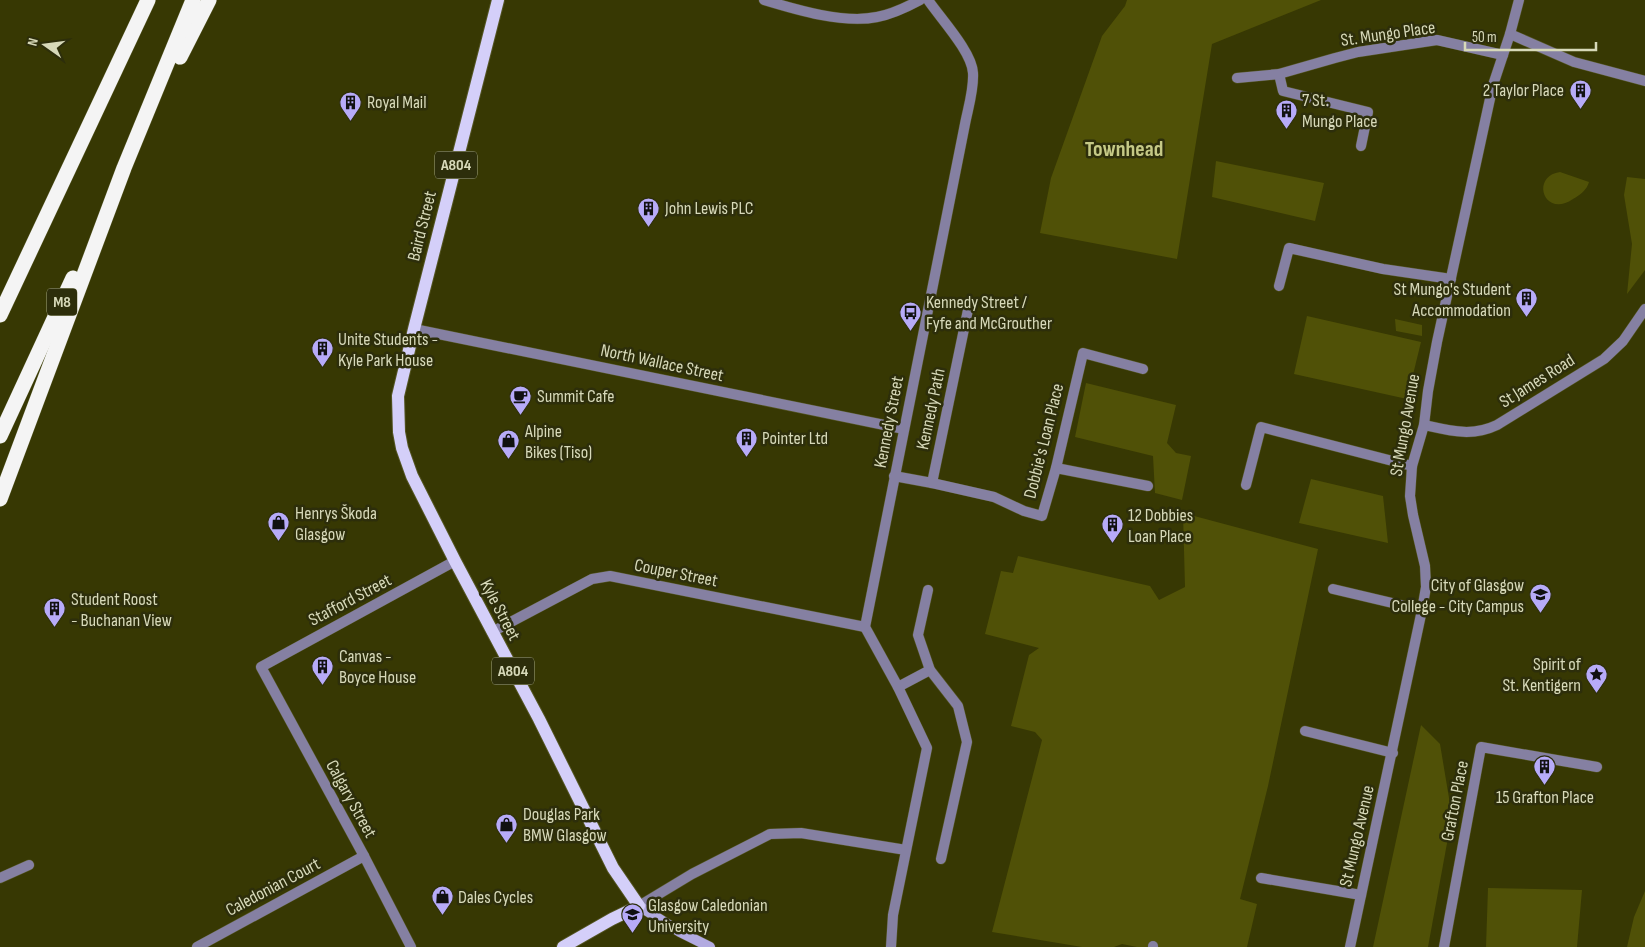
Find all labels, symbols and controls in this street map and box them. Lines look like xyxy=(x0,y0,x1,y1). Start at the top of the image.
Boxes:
street label: St. Mungo Place xyxy=(1339,17,1437,51)
north arrow xyxy=(20,20,70,70)
scale bar xyxy=(1465,20,1596,52)
text: 50 m xyxy=(1472,28,1497,47)
text: N xyxy=(24,36,42,48)
building icon: 2 Taylor Place xyxy=(1568,78,1592,109)
place label: 2 Taylor Place xyxy=(1483,80,1564,101)
building icon: Royal Mail xyxy=(339,90,363,121)
place label: 7 St. Mungo Place xyxy=(1302,90,1378,132)
place label: Royal Mail xyxy=(367,92,427,113)
building icon: 7 St. Mungo Place xyxy=(1274,98,1298,129)
district label: Townhead xyxy=(1085,136,1163,163)
road number: A804 xyxy=(435,152,477,178)
street label: Baird Street xyxy=(403,188,441,263)
building icon: John Lewis PLC xyxy=(637,196,661,227)
place label: John Lewis PLC xyxy=(664,198,754,219)
place label: St Mungo's Student Accommodation xyxy=(1394,279,1511,321)
building icon: St Mungo's Student Accommodation xyxy=(1515,287,1539,318)
road number: M8 xyxy=(47,288,77,316)
place label: Kennedy Street / Fyfe and McGrouther xyxy=(926,292,1052,334)
bus stop icon: Kennedy Street / Fyfe and McGrouther xyxy=(898,300,922,331)
place label: Unite Students - Kyle Park House xyxy=(338,329,438,371)
building icon: Unite Students - Kyle Park House xyxy=(310,337,334,368)
street label: North Wallace Street xyxy=(599,340,726,386)
street label: St James Road xyxy=(1495,350,1579,412)
street label: Kennedy Path xyxy=(912,366,950,452)
street label: St Mungo Avenue xyxy=(1386,372,1424,478)
street label: Kennedy Street xyxy=(870,374,908,470)
street label: Dobbie's Loan Place xyxy=(1020,381,1068,501)
cafe icon: Summit Cafe xyxy=(509,384,533,415)
place label: Summit Cafe xyxy=(537,386,614,407)
place label: Alpine Bikes (Tiso) xyxy=(524,421,592,463)
building icon: Pointer Ltd xyxy=(734,426,758,457)
place label: Pointer Ltd xyxy=(762,428,828,449)
shop icon: Alpine Bikes (Tiso) xyxy=(497,429,521,460)
place label: Henrys Škoda Glasgow xyxy=(295,503,377,545)
place label: 12 Dobbies Loan Place xyxy=(1128,505,1193,547)
shop icon: Henrys Škoda Glasgow xyxy=(267,511,291,542)
building icon: 12 Dobbies Loan Place xyxy=(1100,513,1124,544)
street label: Couper Street xyxy=(633,555,720,591)
street label: Stafford Street xyxy=(305,569,395,631)
place label: City of Glasgow College - City Campus xyxy=(1392,575,1524,617)
street label: Kyle Street xyxy=(475,576,525,645)
school or university icon: City of Glasgow College - City Campus xyxy=(1528,583,1552,614)
place label: Student Roost - Buchanan View xyxy=(71,589,172,631)
building icon: Student Roost - Buchanan View xyxy=(43,597,67,628)
place label: Canvas - Boyce House xyxy=(339,646,416,688)
building icon: Canvas - Boyce House xyxy=(311,654,335,685)
place label: Spirit of St. Kentigern xyxy=(1502,654,1582,696)
road number: A804 xyxy=(492,658,534,684)
place icon: Spirit of St. Kentigern xyxy=(1585,662,1609,693)
building icon: 15 Grafton Place xyxy=(1533,755,1557,786)
street label: Calgary Street xyxy=(321,756,381,842)
street label: Grafton Place xyxy=(1437,759,1473,843)
street label: St Mungo Avenue xyxy=(1335,783,1379,889)
place label: 15 Grafton Place xyxy=(1496,787,1594,808)
place label: Douglas Park BMW Glasgow xyxy=(523,804,607,846)
shop icon: Douglas Park BMW Glasgow xyxy=(495,812,519,843)
street label: Caledonian Court xyxy=(222,853,324,921)
shop icon: Dales Cycles xyxy=(430,885,454,916)
place label: Dales Cycles xyxy=(458,887,533,908)
place label: Glasgow Caledonian University xyxy=(648,895,768,937)
school or university icon: Glasgow Caledonian University xyxy=(620,903,644,934)

